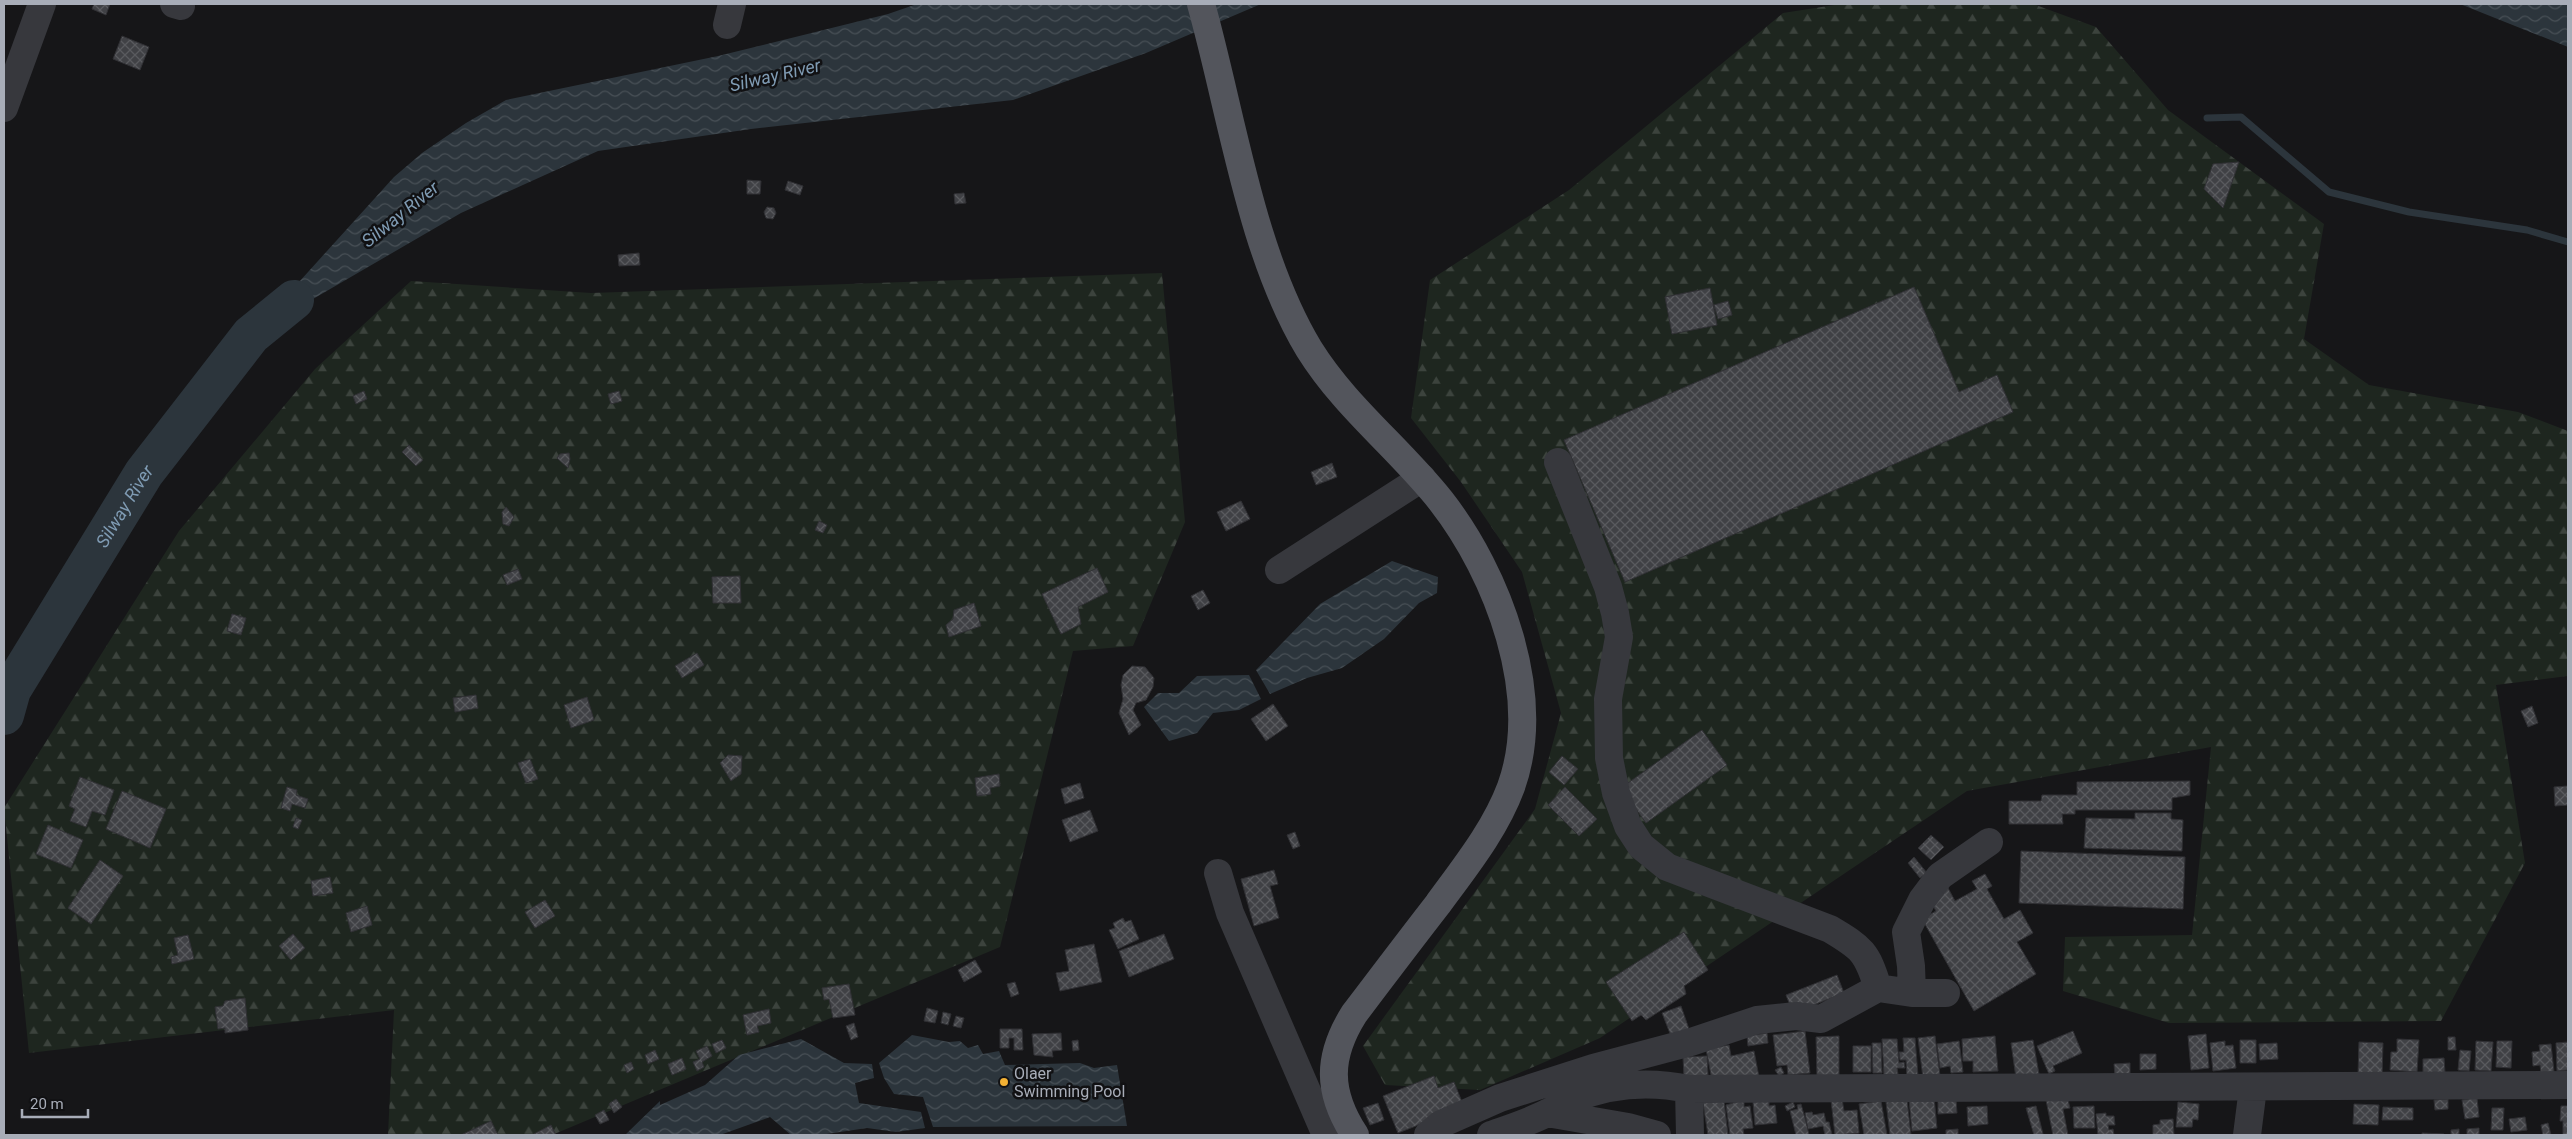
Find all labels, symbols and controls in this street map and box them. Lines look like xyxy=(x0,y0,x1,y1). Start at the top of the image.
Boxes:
water label: Silway River xyxy=(728,54,824,96)
water label: Silway River xyxy=(357,176,443,251)
water label: Silway River xyxy=(91,460,158,551)
place label: Olaer Swimming Pool xyxy=(1014,1064,1125,1101)
marker: Olaer Swimming Pool xyxy=(998,1076,1010,1088)
scale bar xyxy=(22,1086,89,1118)
text: 20 m xyxy=(30,1095,64,1113)

